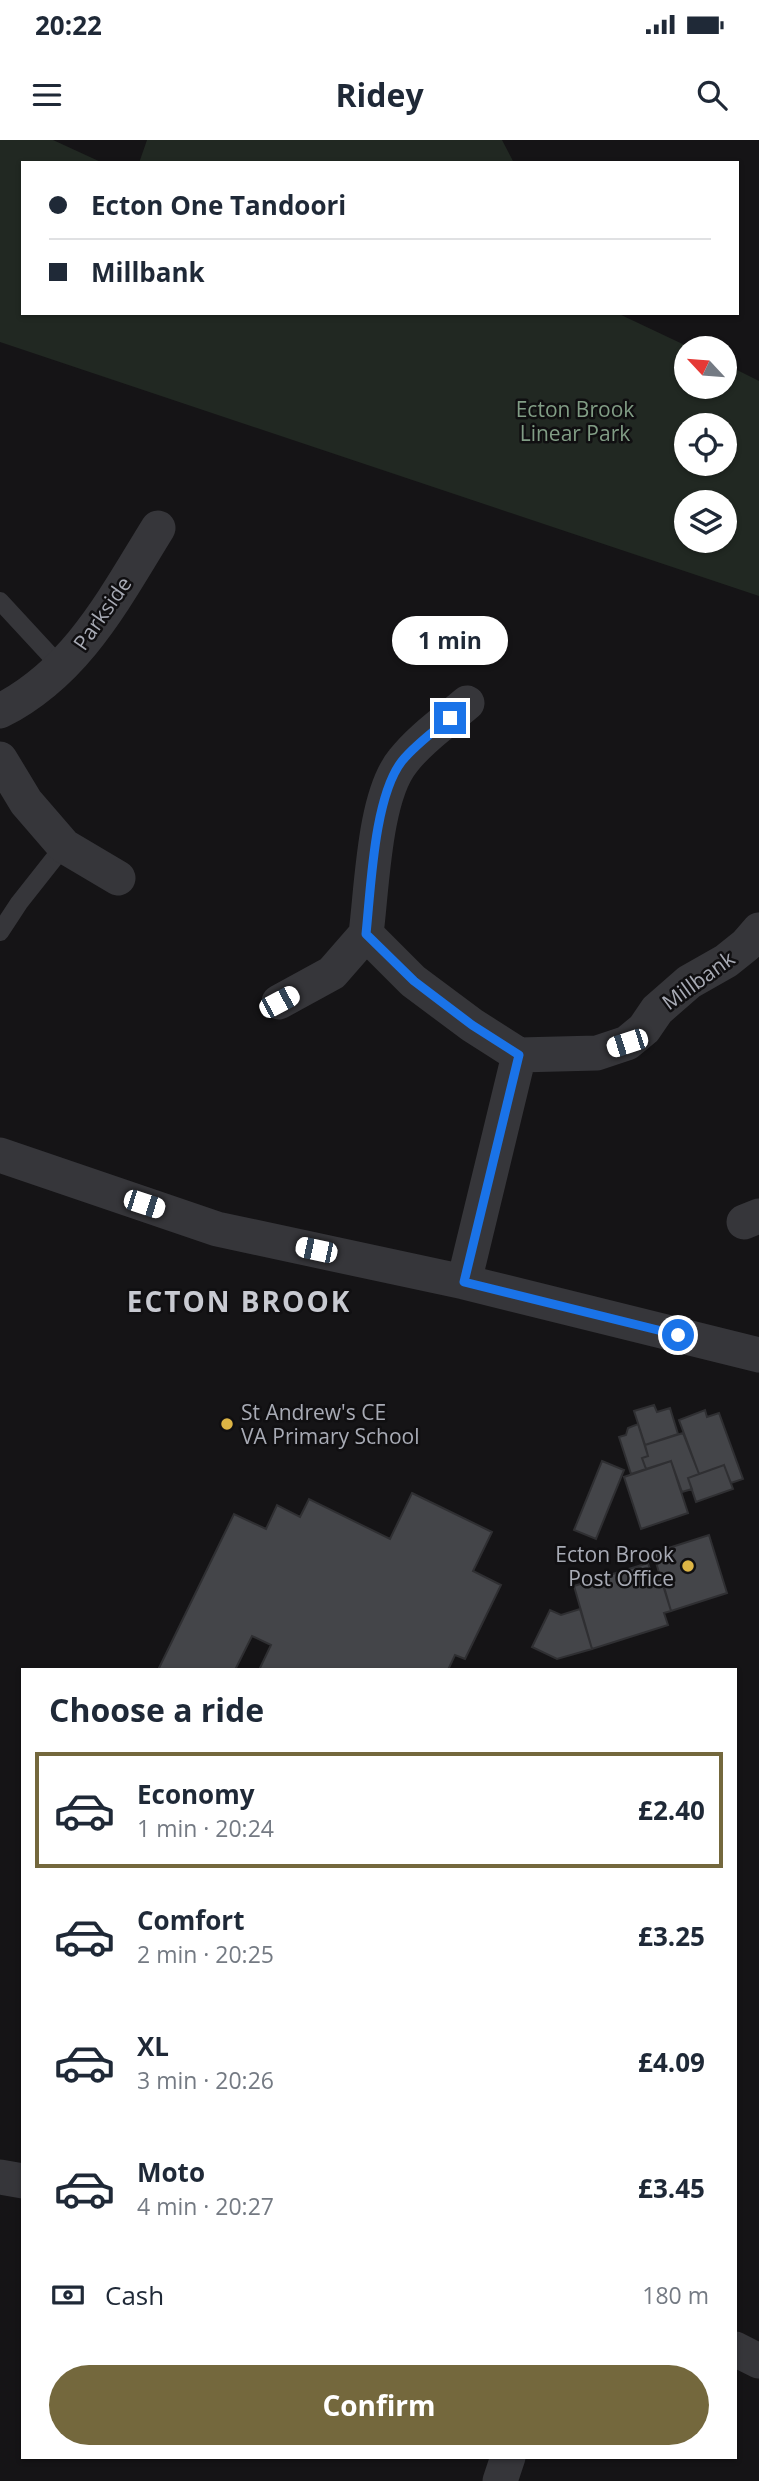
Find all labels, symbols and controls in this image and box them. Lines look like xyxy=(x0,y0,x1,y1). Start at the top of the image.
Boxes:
text: 20:22 xyxy=(35,7,102,43)
text: Ridey xyxy=(335,73,424,116)
icon: menu xyxy=(28,76,66,114)
icon: search xyxy=(693,76,731,114)
text: Ecton One Tandoori xyxy=(91,187,346,223)
text: Millbank xyxy=(91,254,205,290)
north arrow xyxy=(674,336,737,399)
map controls xyxy=(674,336,737,553)
park label: Ecton Brook Linear Park xyxy=(516,395,634,447)
button: locate xyxy=(674,413,737,476)
button: layers xyxy=(674,490,737,553)
street label: Parkside xyxy=(66,571,138,655)
callout: 1 min xyxy=(392,616,508,666)
text: 1 min xyxy=(418,624,482,656)
route end xyxy=(434,702,466,734)
street label: Millbank xyxy=(656,944,740,1016)
car xyxy=(256,983,303,1021)
car xyxy=(604,1027,651,1059)
car xyxy=(121,1188,168,1220)
car xyxy=(294,1235,339,1265)
district label: ECTON BROOK xyxy=(127,1282,351,1320)
route start xyxy=(662,1319,694,1351)
place label: St Andrew's CE VA Primary School xyxy=(241,1398,419,1450)
marker: St Andrew's CE VA Primary School xyxy=(219,1416,235,1432)
place label: Ecton Brook Post Office xyxy=(555,1540,674,1592)
marker: Ecton Brook Post Office xyxy=(680,1558,696,1574)
text: Choose a ride xyxy=(49,1688,264,1731)
text: Economy xyxy=(137,1776,255,1812)
icon: car xyxy=(53,1779,116,1842)
text: £2.40 xyxy=(638,1792,705,1828)
text: 1 min · 20:24 xyxy=(137,1812,274,1844)
text: Comfort xyxy=(137,1902,244,1938)
icon: car xyxy=(53,1905,116,1968)
text: £3.25 xyxy=(638,1918,705,1954)
text: 2 min · 20:25 xyxy=(137,1938,274,1970)
text: XL xyxy=(137,2028,169,2064)
icon: car xyxy=(53,2031,116,2094)
text: £4.09 xyxy=(638,2044,705,2080)
text: 3 min · 20:26 xyxy=(137,2064,274,2096)
text: Moto xyxy=(137,2154,205,2190)
icon: car xyxy=(53,2157,116,2220)
text: £3.45 xyxy=(638,2170,705,2206)
text: 4 min · 20:27 xyxy=(137,2190,274,2222)
icon: cash xyxy=(49,2276,87,2314)
text: Cash xyxy=(105,2277,164,2313)
text: 180 m xyxy=(642,2279,709,2311)
button: Confirm xyxy=(49,2365,709,2445)

